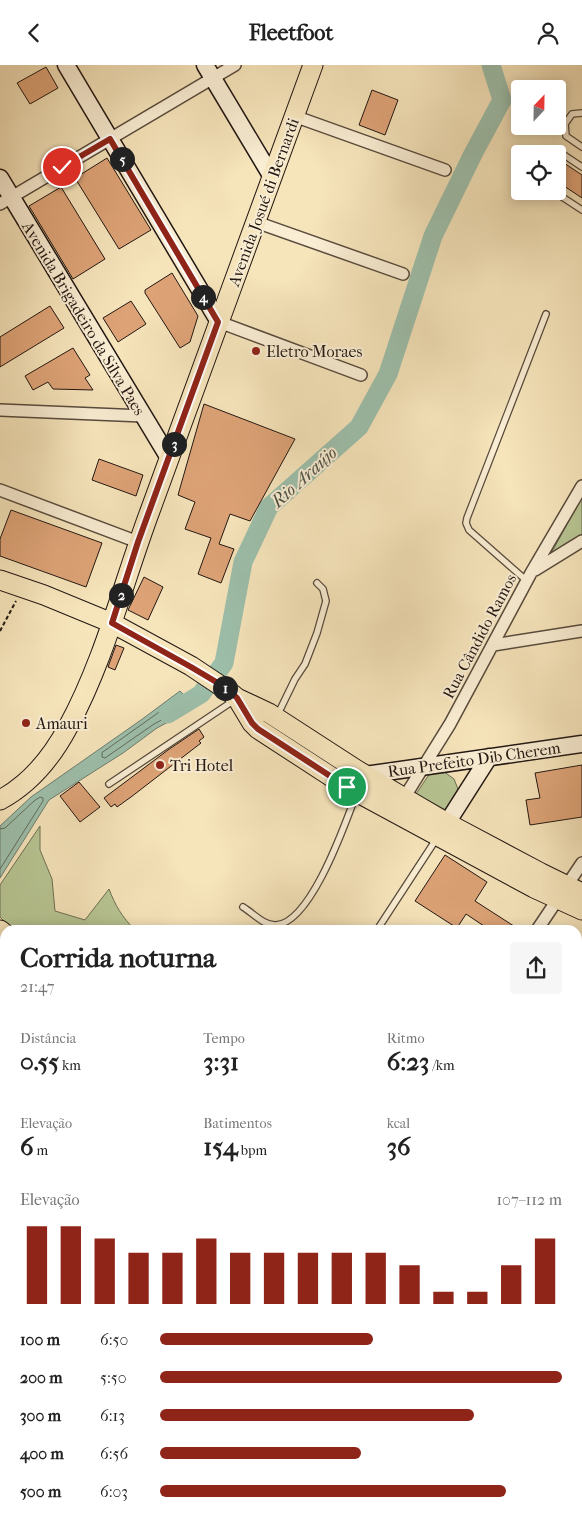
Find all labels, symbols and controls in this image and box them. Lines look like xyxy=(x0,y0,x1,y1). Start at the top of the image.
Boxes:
icon: back xyxy=(20,19,48,47)
icon: person xyxy=(534,19,562,47)
text: Fleetfoot xyxy=(249,20,333,46)
north arrow xyxy=(511,80,566,135)
map controls xyxy=(511,80,566,200)
street label: Avenida Josué di Bernardi xyxy=(224,115,303,290)
button: locate xyxy=(511,145,566,200)
pin xyxy=(41,146,83,188)
pin: 5 xyxy=(110,147,134,171)
text: 5 xyxy=(119,151,126,168)
icon: check xyxy=(48,153,76,181)
street label: Avenida Brigadeiro da Silva Paes xyxy=(18,217,149,419)
pin: 4 xyxy=(190,285,216,309)
text: 4 xyxy=(199,289,208,306)
place label: Eletro Moraes xyxy=(266,342,363,361)
marker: Eletro Moraes xyxy=(250,345,262,357)
pin: 3 xyxy=(162,431,186,457)
text: 3 xyxy=(172,436,177,453)
water label: Rio Araújo xyxy=(266,442,341,513)
street label: Rua Cândido Ramos xyxy=(438,570,520,702)
pin: 2 xyxy=(108,583,134,607)
text: 2 xyxy=(118,587,125,604)
pin: 1 xyxy=(212,675,238,701)
text: 1 xyxy=(223,680,228,697)
place label: Amauri xyxy=(35,714,88,733)
marker: Amauri xyxy=(20,717,32,729)
street label: Rua Prefeito Dib Cherem xyxy=(386,738,562,781)
place label: Tri Hotel xyxy=(170,756,234,775)
marker: Tri Hotel xyxy=(154,759,166,771)
pin xyxy=(326,766,368,808)
icon: arrive xyxy=(333,773,361,801)
text: Corrida noturna xyxy=(20,941,216,974)
button: share xyxy=(510,942,562,994)
text: 21:47 xyxy=(20,977,55,996)
text: Distância xyxy=(20,1030,76,1047)
text: Tempo xyxy=(203,1030,245,1047)
text: Ritmo xyxy=(387,1030,425,1047)
text: 0.55 xyxy=(20,1047,59,1076)
text: 3:31 xyxy=(203,1047,239,1076)
text: 6:23 xyxy=(387,1047,429,1076)
text: km xyxy=(59,1057,81,1074)
text: /km xyxy=(429,1057,455,1074)
text: Elevação xyxy=(20,1115,72,1132)
text: Batimentos xyxy=(203,1115,272,1132)
text: kcal xyxy=(387,1115,410,1132)
text: 6 xyxy=(20,1132,34,1161)
text: 154 xyxy=(203,1132,238,1161)
text: 36 xyxy=(387,1132,410,1161)
text: m xyxy=(34,1142,48,1159)
text: bpm xyxy=(238,1142,267,1159)
text: Elevação xyxy=(20,1190,80,1209)
text: 107–112 m xyxy=(496,1190,562,1209)
text: 100 m xyxy=(20,1330,60,1349)
text: 6:50 xyxy=(100,1330,128,1349)
text: 200 m xyxy=(20,1368,63,1387)
text: 5:50 xyxy=(100,1368,126,1387)
text: 300 m xyxy=(20,1406,61,1425)
text: 6:13 xyxy=(100,1406,125,1425)
text: 400 m xyxy=(20,1444,64,1463)
text: 6:56 xyxy=(100,1444,128,1463)
text: 500 m xyxy=(20,1482,61,1501)
text: 6:03 xyxy=(100,1482,128,1501)

